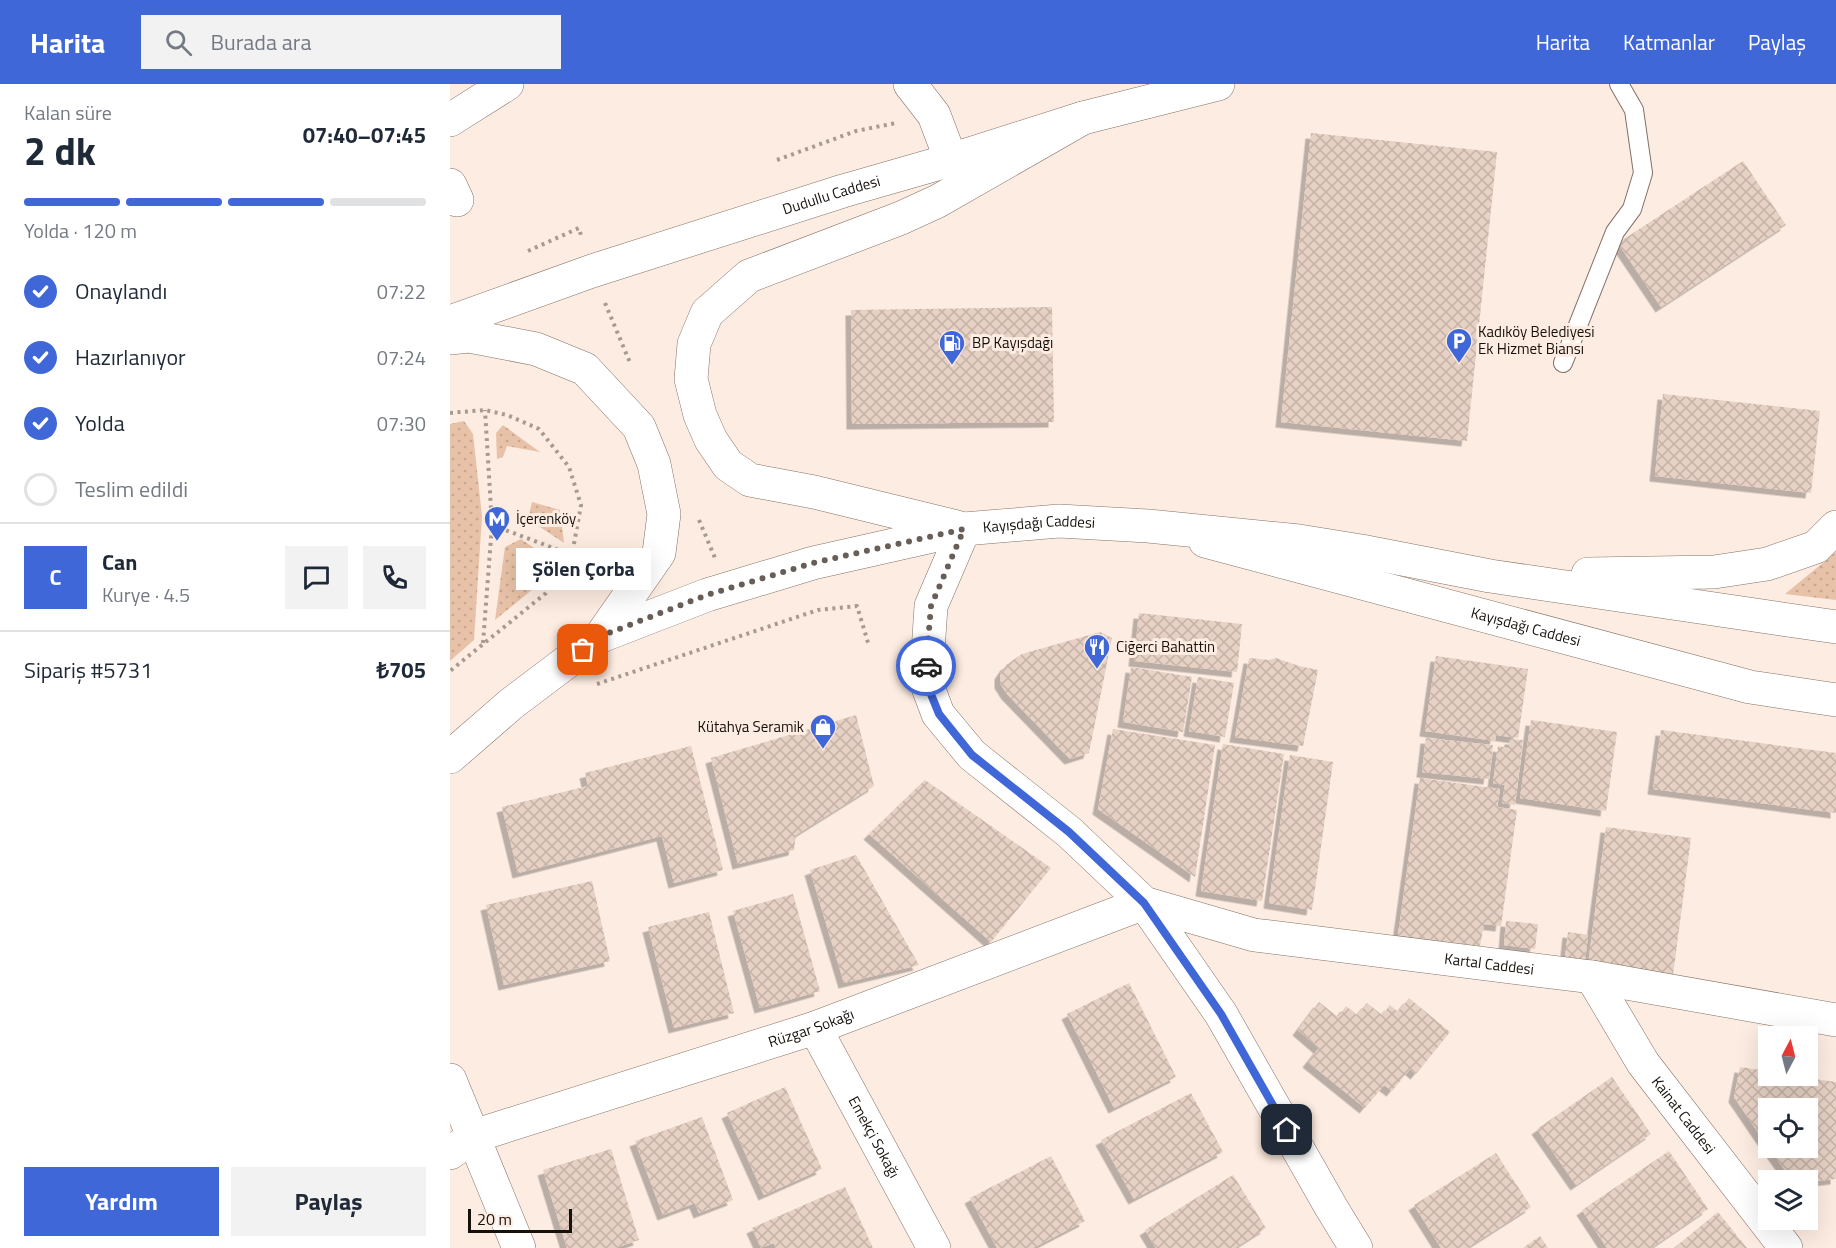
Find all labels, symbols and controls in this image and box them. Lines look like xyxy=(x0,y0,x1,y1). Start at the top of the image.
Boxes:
search box xyxy=(141,15,561,69)
text: Harita xyxy=(30,21,105,64)
text: Burada ara xyxy=(210,25,311,59)
icon: search xyxy=(162,26,195,59)
text: Harita xyxy=(1536,26,1590,58)
text: Katmanlar xyxy=(1623,26,1715,58)
text: Paylaş xyxy=(1748,26,1806,58)
text: Kalan süre xyxy=(24,97,112,128)
text: 07:40–07:45 xyxy=(303,118,426,152)
text: 2 dk xyxy=(24,121,96,180)
street label: Dudullu Caddesi xyxy=(779,169,883,221)
text: Yolda · 120 m xyxy=(24,215,137,246)
text: Onaylandı xyxy=(75,274,167,308)
icon: check xyxy=(24,275,57,308)
text: 07:22 xyxy=(377,276,426,307)
place label: Kadıköy Belediyesi Ek Hizmet Biansı xyxy=(1478,320,1595,360)
parking icon: Kadıköy Belediyesi Ek Hizmet Biansı xyxy=(1444,326,1474,364)
fuel station icon: BP Kayışdağı xyxy=(937,328,967,366)
place label: BP Kayışdağı xyxy=(972,331,1053,354)
text: Hazırlanıyor xyxy=(75,340,186,374)
icon: check xyxy=(24,341,57,374)
text: 07:24 xyxy=(377,342,426,373)
text: Yolda xyxy=(75,406,125,440)
icon: check xyxy=(24,407,57,440)
text: 07:30 xyxy=(377,408,426,439)
text: Teslim edildi xyxy=(75,472,188,506)
metro station icon: İçerenköy xyxy=(482,504,512,542)
place label: İçerenköy xyxy=(516,507,576,530)
street label: Kayışdağı Caddesi xyxy=(982,509,1096,538)
text: Can xyxy=(102,545,137,579)
button: chat xyxy=(285,546,348,609)
button: phone xyxy=(363,546,426,609)
callout: Şölen Çorba xyxy=(516,548,651,590)
text: Şölen Çorba xyxy=(532,553,635,584)
text: C xyxy=(50,560,61,594)
text: Kurye · 4.5 xyxy=(102,579,190,610)
street label: Kayışdağı Caddesi xyxy=(1468,601,1583,652)
pin xyxy=(557,624,608,675)
restaurant icon: Ciğerci Bahattin xyxy=(1082,632,1112,670)
icon: bag xyxy=(566,633,599,666)
place label: Ciğerci Bahattin xyxy=(1116,635,1215,658)
courier xyxy=(896,636,956,696)
icon: car xyxy=(910,650,943,683)
text: Sipariş #5731 xyxy=(24,653,152,687)
text: ₺705 xyxy=(376,653,426,687)
shop icon: Kütahya Seramik xyxy=(808,712,838,750)
place label: Kütahya Seramik xyxy=(698,715,804,738)
street label: Kartal Caddesi xyxy=(1443,947,1535,981)
street label: Rüzgar Sokağı xyxy=(765,1002,857,1053)
north arrow xyxy=(1758,1026,1818,1086)
map controls xyxy=(1758,1026,1818,1230)
street label: Kainat Caddesi xyxy=(1646,1071,1721,1159)
street label: Emekçi Sokağı xyxy=(843,1092,906,1182)
button: locate xyxy=(1758,1098,1818,1158)
pin xyxy=(1261,1104,1312,1155)
icon: home xyxy=(1270,1113,1303,1146)
button: Yardım xyxy=(24,1167,219,1236)
button: Paylaş xyxy=(231,1167,426,1236)
button: layers xyxy=(1758,1170,1818,1230)
scale bar xyxy=(468,1206,572,1234)
text: 20 m xyxy=(477,1207,512,1231)

